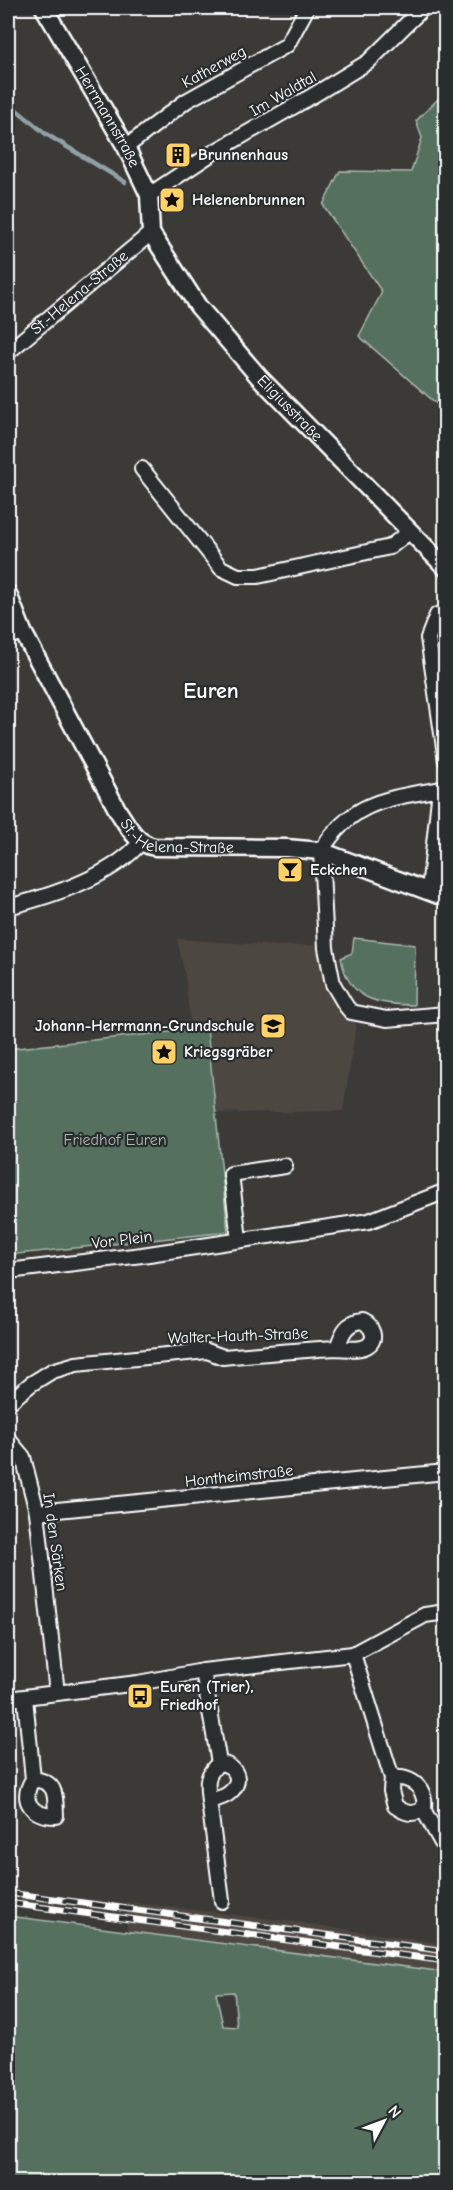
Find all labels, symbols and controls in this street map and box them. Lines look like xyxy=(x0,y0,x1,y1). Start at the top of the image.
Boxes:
street label: Katherweg xyxy=(179,42,249,92)
street label: Herrmannstraße xyxy=(71,63,143,170)
street label: Im Waldtal xyxy=(247,68,319,120)
building icon: Brunnenhaus xyxy=(163,140,193,170)
place label: Brunnenhaus xyxy=(198,146,288,164)
place icon: Helenenbrunnen xyxy=(157,185,187,215)
place label: Helenenbrunnen xyxy=(192,191,305,209)
street label: St.-Helena-Straße xyxy=(27,247,132,338)
street label: Eligiusstraße xyxy=(253,371,326,445)
district label: Euren xyxy=(183,678,239,704)
street label: St.-Helena-Straße xyxy=(116,815,234,857)
bar icon: Eckchen xyxy=(275,855,305,885)
place label: Eckchen xyxy=(310,861,367,879)
school or university icon: Johann-Herrmann-Grundschule xyxy=(258,1011,288,1041)
place label: Johann-Herrmann-Grundschule xyxy=(35,1017,254,1035)
place icon: Kriegsgräber xyxy=(149,1037,179,1067)
place label: Kriegsgräber xyxy=(184,1043,273,1061)
park label: Friedhof Euren xyxy=(63,1131,167,1149)
street label: Vor Plein xyxy=(91,1227,153,1253)
street label: Walter-Hauth-Straße xyxy=(167,1325,309,1347)
street label: Hontheimstraße xyxy=(184,1461,294,1491)
street label: In den Särken xyxy=(39,1492,71,1592)
place label: Euren (Trier), Friedhof xyxy=(160,1678,254,1714)
bus stop icon: Euren (Trier), Friedhof xyxy=(125,1681,155,1711)
north arrow xyxy=(354,2091,414,2151)
text: N xyxy=(384,2102,405,2122)

